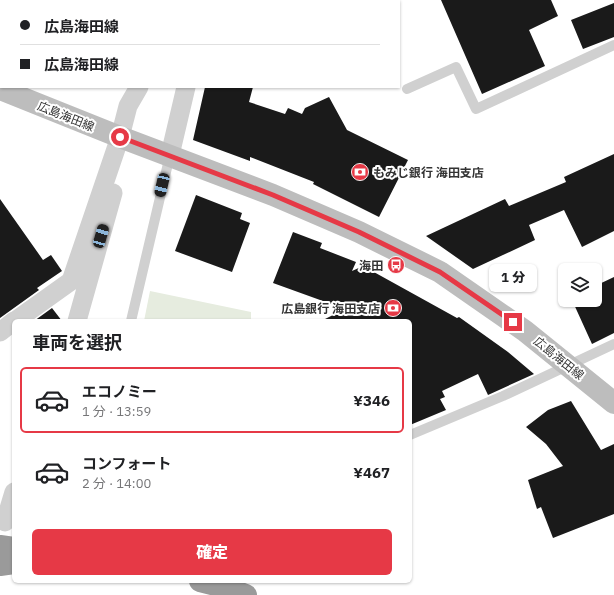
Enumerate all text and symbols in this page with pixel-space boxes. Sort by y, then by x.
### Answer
text: 広島海田線 [44,17,119,36]
text: 広島海田線 [44,55,119,74]
street label: 広島海田線 [35,98,97,134]
route start [111,128,129,146]
bank icon: もみじ銀行 海田支店 [350,162,370,182]
place label: もみじ銀行 海田支店 [373,165,484,180]
car [153,172,171,198]
car [92,223,110,249]
bus stop icon: 海田 [386,255,406,275]
place label: 海田 [359,258,383,273]
map controls [558,263,602,307]
button: layers [558,263,602,307]
callout: 1 分 [489,264,537,292]
text: 1 分 [501,269,525,286]
bank icon: 広島銀行 海田支店 [383,298,403,318]
place label: 広島銀行 海田支店 [281,301,380,316]
route end [504,313,522,331]
text: 車両を選択 [32,331,122,354]
street label: 広島海田線 [531,333,587,383]
icon: car [34,382,70,418]
text: エコノミー [82,382,157,401]
text: ¥346 [353,391,390,410]
text: 1 分 · 13:59 [82,403,151,420]
icon: car [34,454,70,490]
text: コンフォート [82,454,172,473]
text: ¥467 [353,463,390,482]
text: 2 分 · 14:00 [82,475,151,492]
button: 確定 [32,529,392,575]

